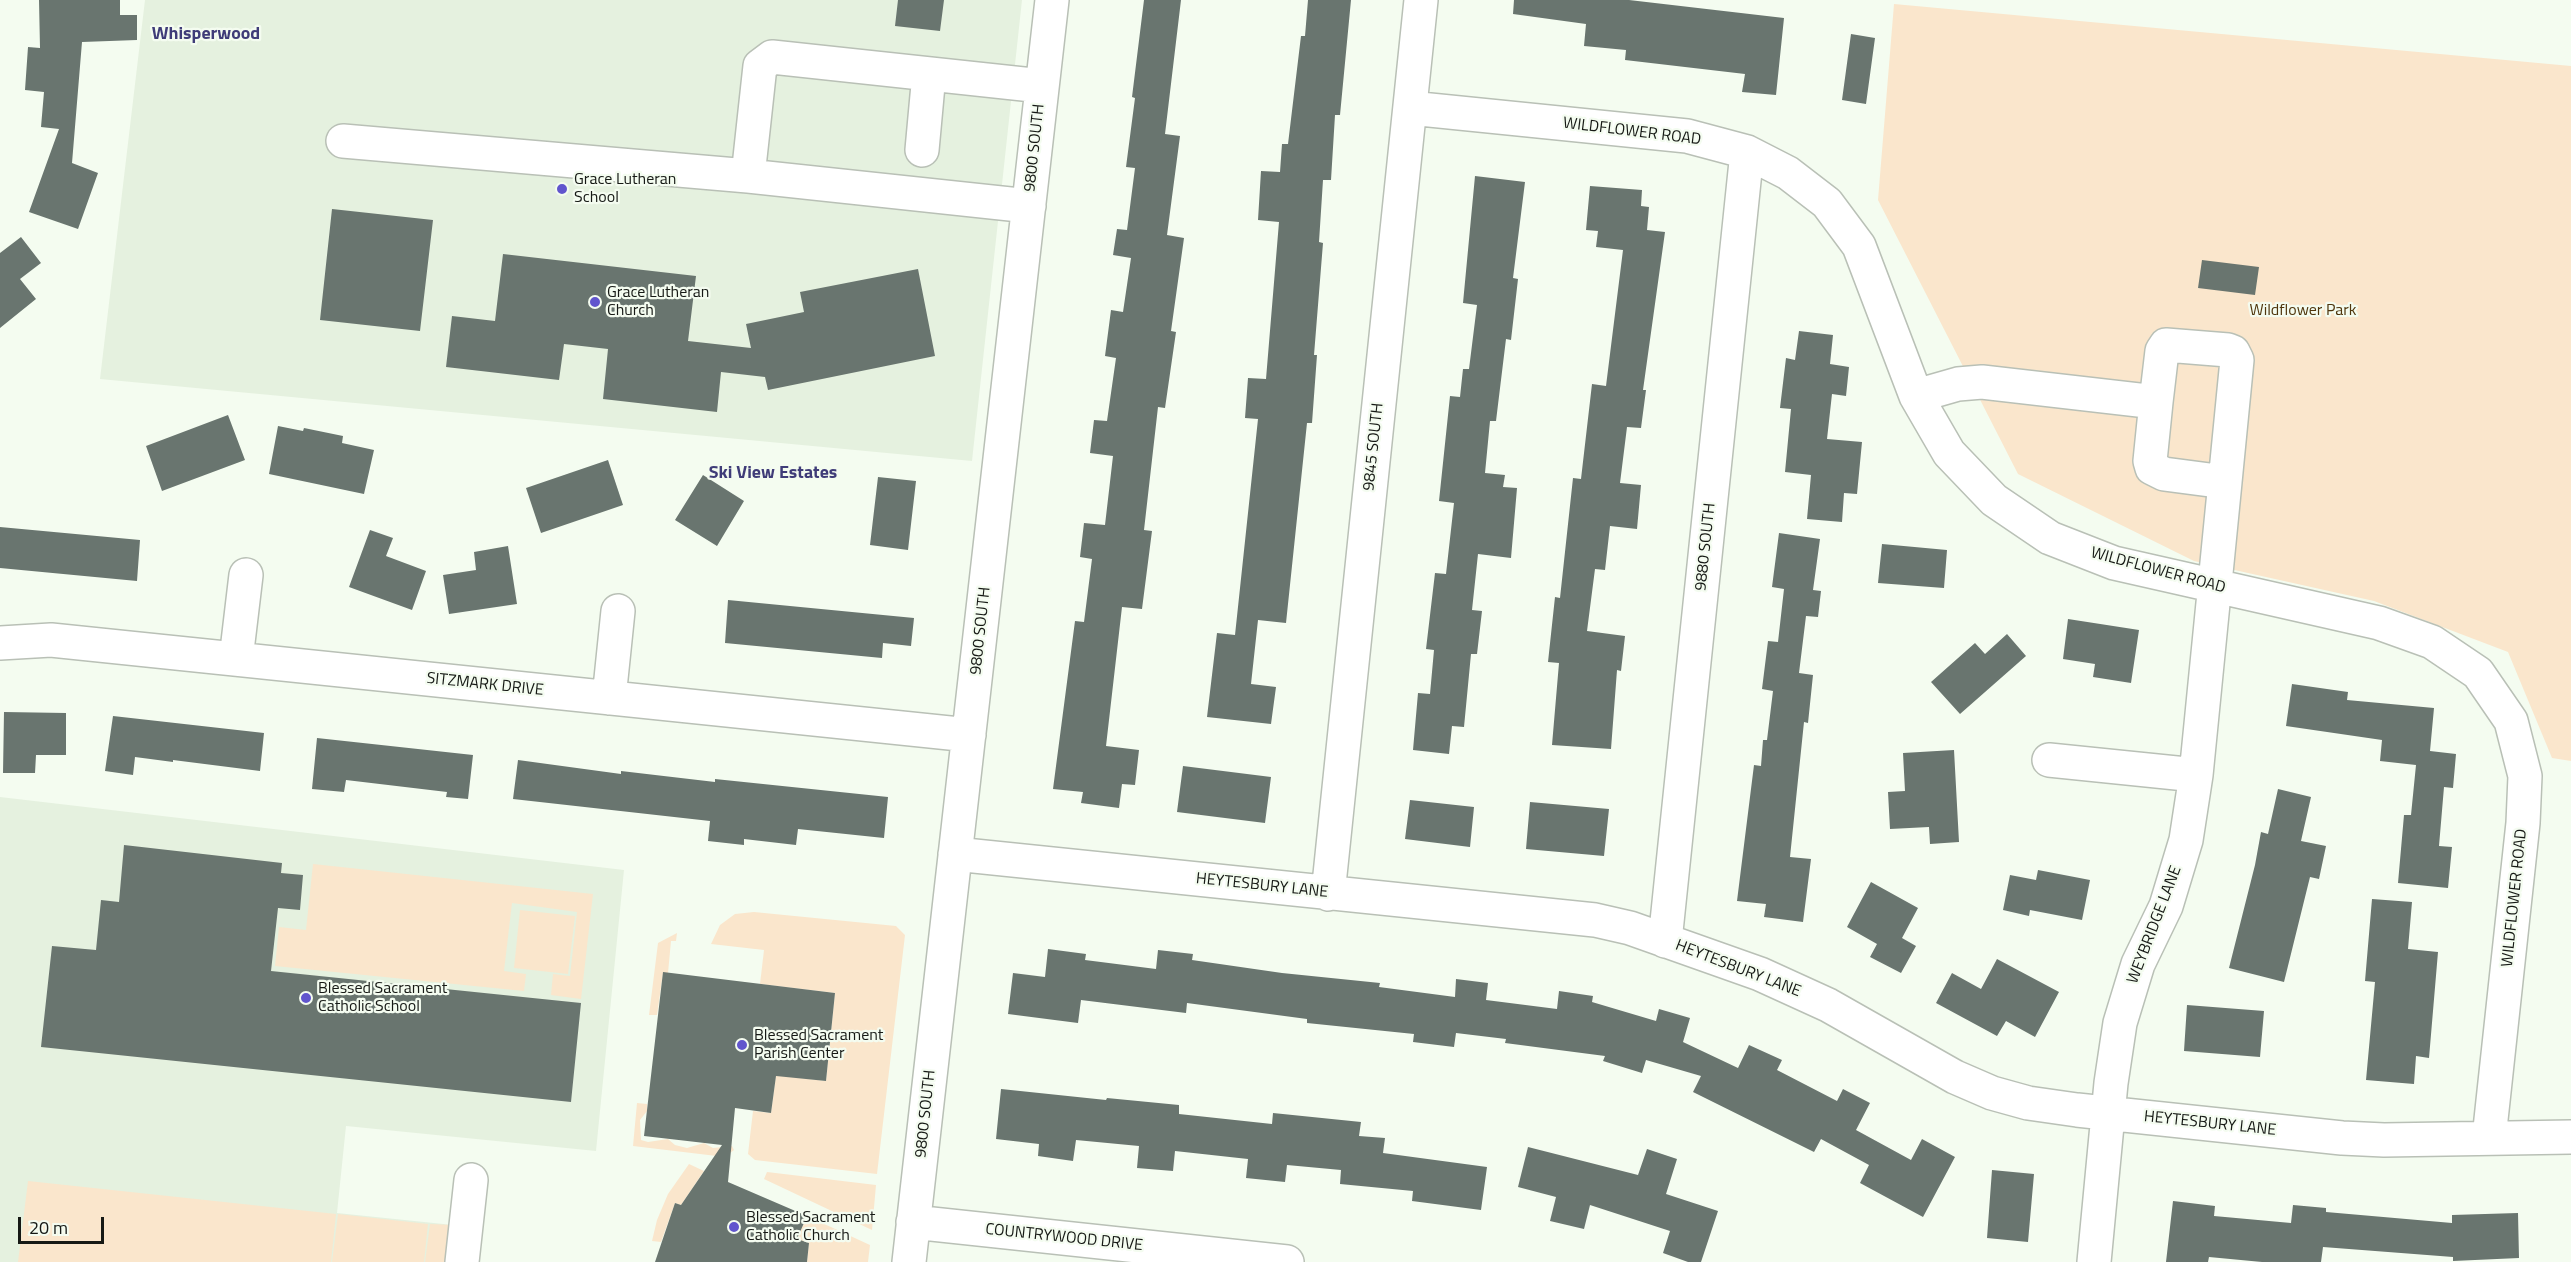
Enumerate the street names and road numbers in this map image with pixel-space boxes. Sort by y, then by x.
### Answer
street label: 9800 SOUTH [1021,103,1049,193]
street label: WILDFLOWER ROAD [1562,114,1702,150]
street label: 9845 SOUTH [1360,402,1388,492]
street label: 9880 SOUTH [1692,502,1720,592]
street label: WILDFLOWER ROAD [2088,544,2228,598]
street label: 9800 SOUTH [967,586,995,676]
street label: SITZMARK DRIVE [426,669,544,701]
street label: WILDFLOWER ROAD [2498,828,2532,968]
street label: WEYBRIDGE LANE [2124,863,2186,987]
street label: HEYTESBURY LANE [1195,870,1329,902]
street label: HEYTESBURY LANE [1673,936,1803,1002]
street label: 9800 SOUTH [912,1069,940,1159]
street label: HEYTESBURY LANE [2143,1108,2277,1140]
street label: COUNTRYWOOD DRIVE [984,1220,1144,1256]

